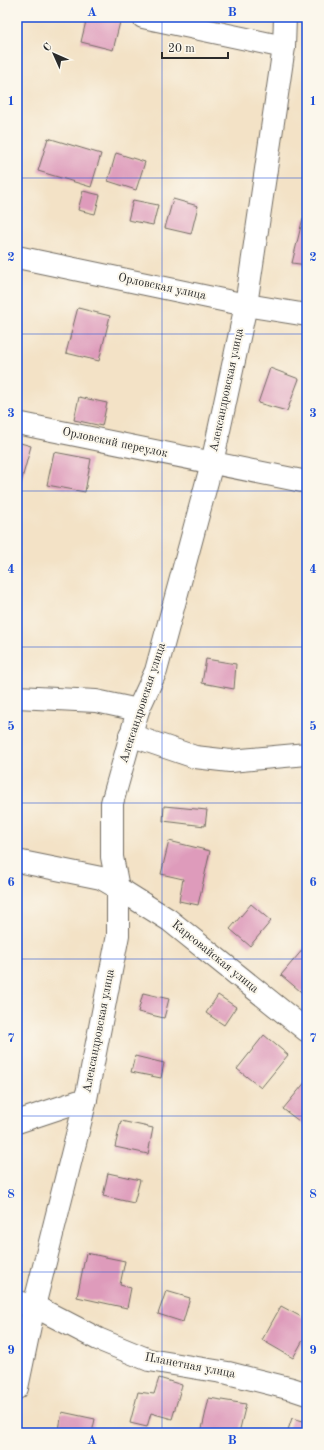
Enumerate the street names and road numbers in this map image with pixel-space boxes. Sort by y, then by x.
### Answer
street label: Орловская улица [117,272,207,302]
street label: Александровская улица [208,327,246,453]
street label: Орловский переулок [61,426,169,460]
street label: Александровская улица [118,641,168,765]
street label: Карсовайская улица [169,918,261,996]
street label: Александровская улица [81,968,117,1094]
street label: Планетная улица [144,1351,236,1381]

